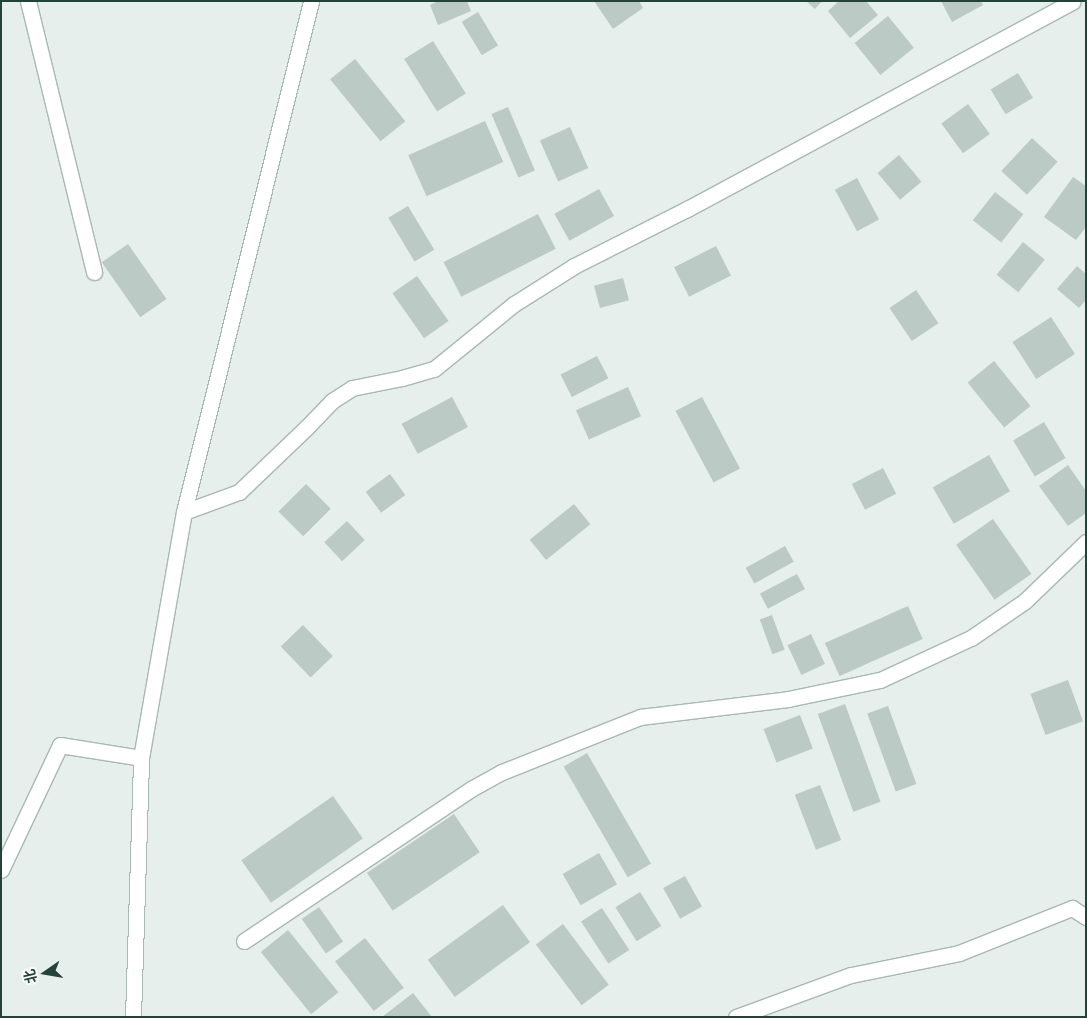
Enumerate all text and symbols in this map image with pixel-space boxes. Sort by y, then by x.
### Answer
north arrow [20,948,70,998]
text: 北 [20,968,41,985]

